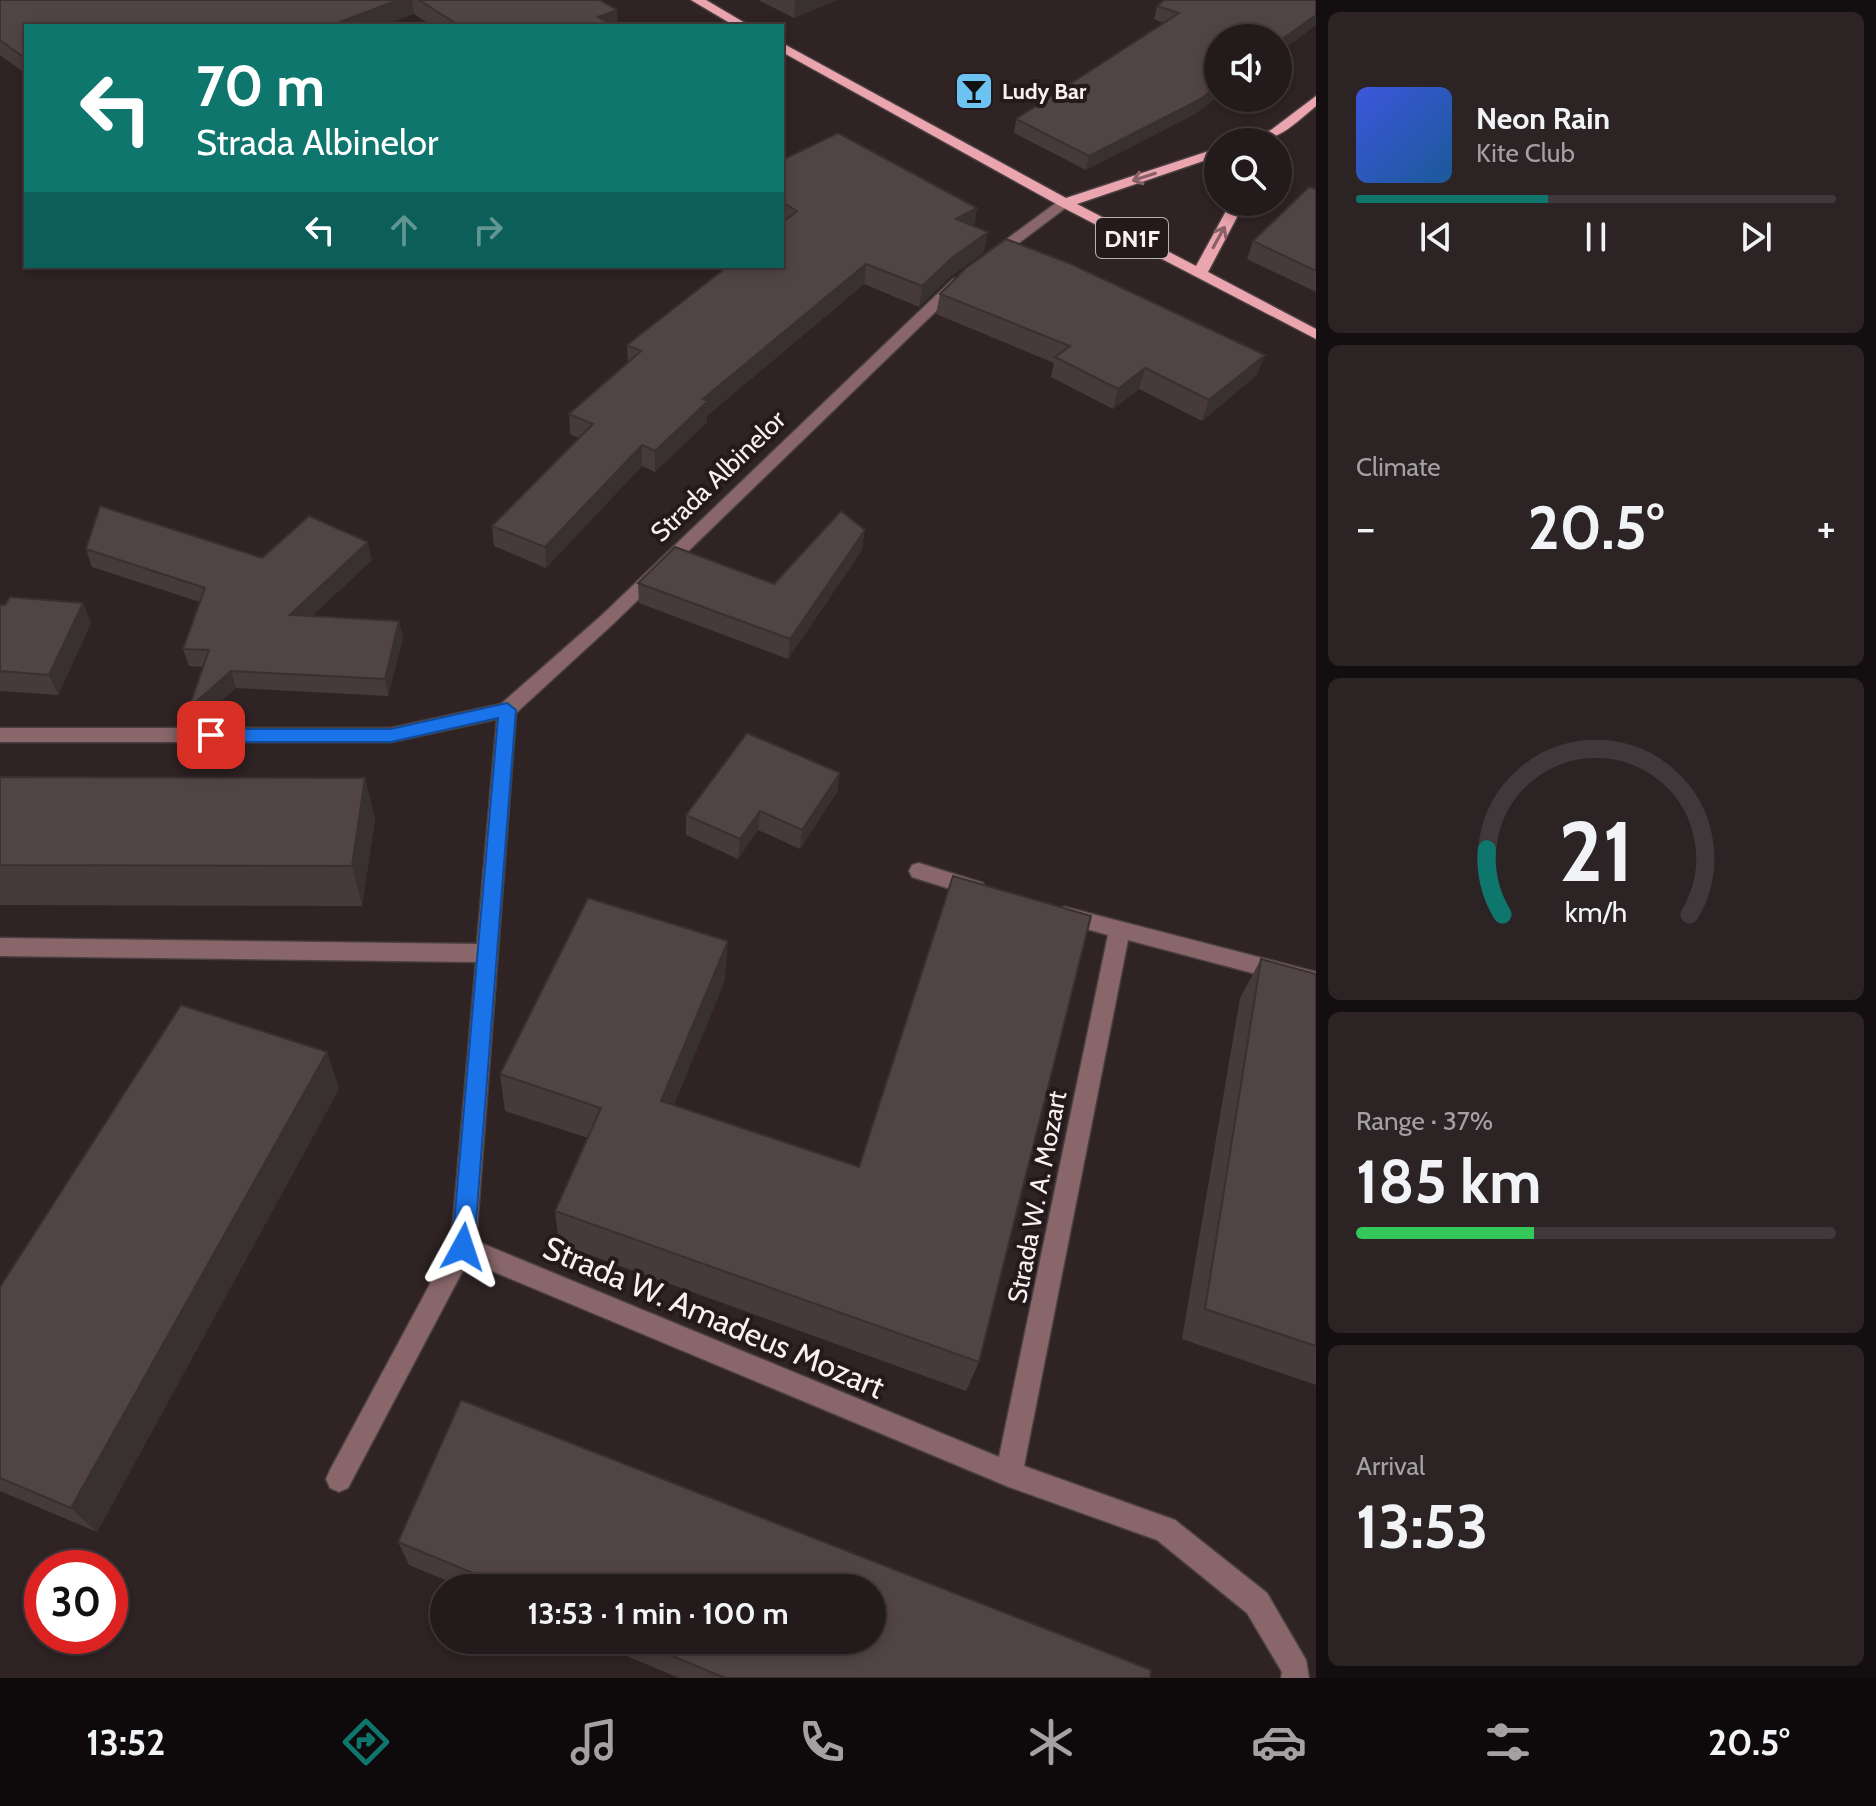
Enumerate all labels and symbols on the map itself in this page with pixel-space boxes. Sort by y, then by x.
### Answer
bar icon: Ludy Bar [953,70,995,112]
place label: Ludy Bar [1002,78,1087,105]
one-way arrow [1132,170,1157,185]
road number: DN1F [1096,218,1168,258]
one-way arrow [1212,226,1227,250]
street label: Strada Albinelor [644,403,793,548]
pin [177,701,245,769]
street label: Strada W. A. Mozart [1001,1088,1073,1306]
position arrow [421,1205,505,1289]
street label: Strada W. Amadeus Mozart [538,1227,890,1407]
speed limit sign: 30 [24,1550,128,1654]

